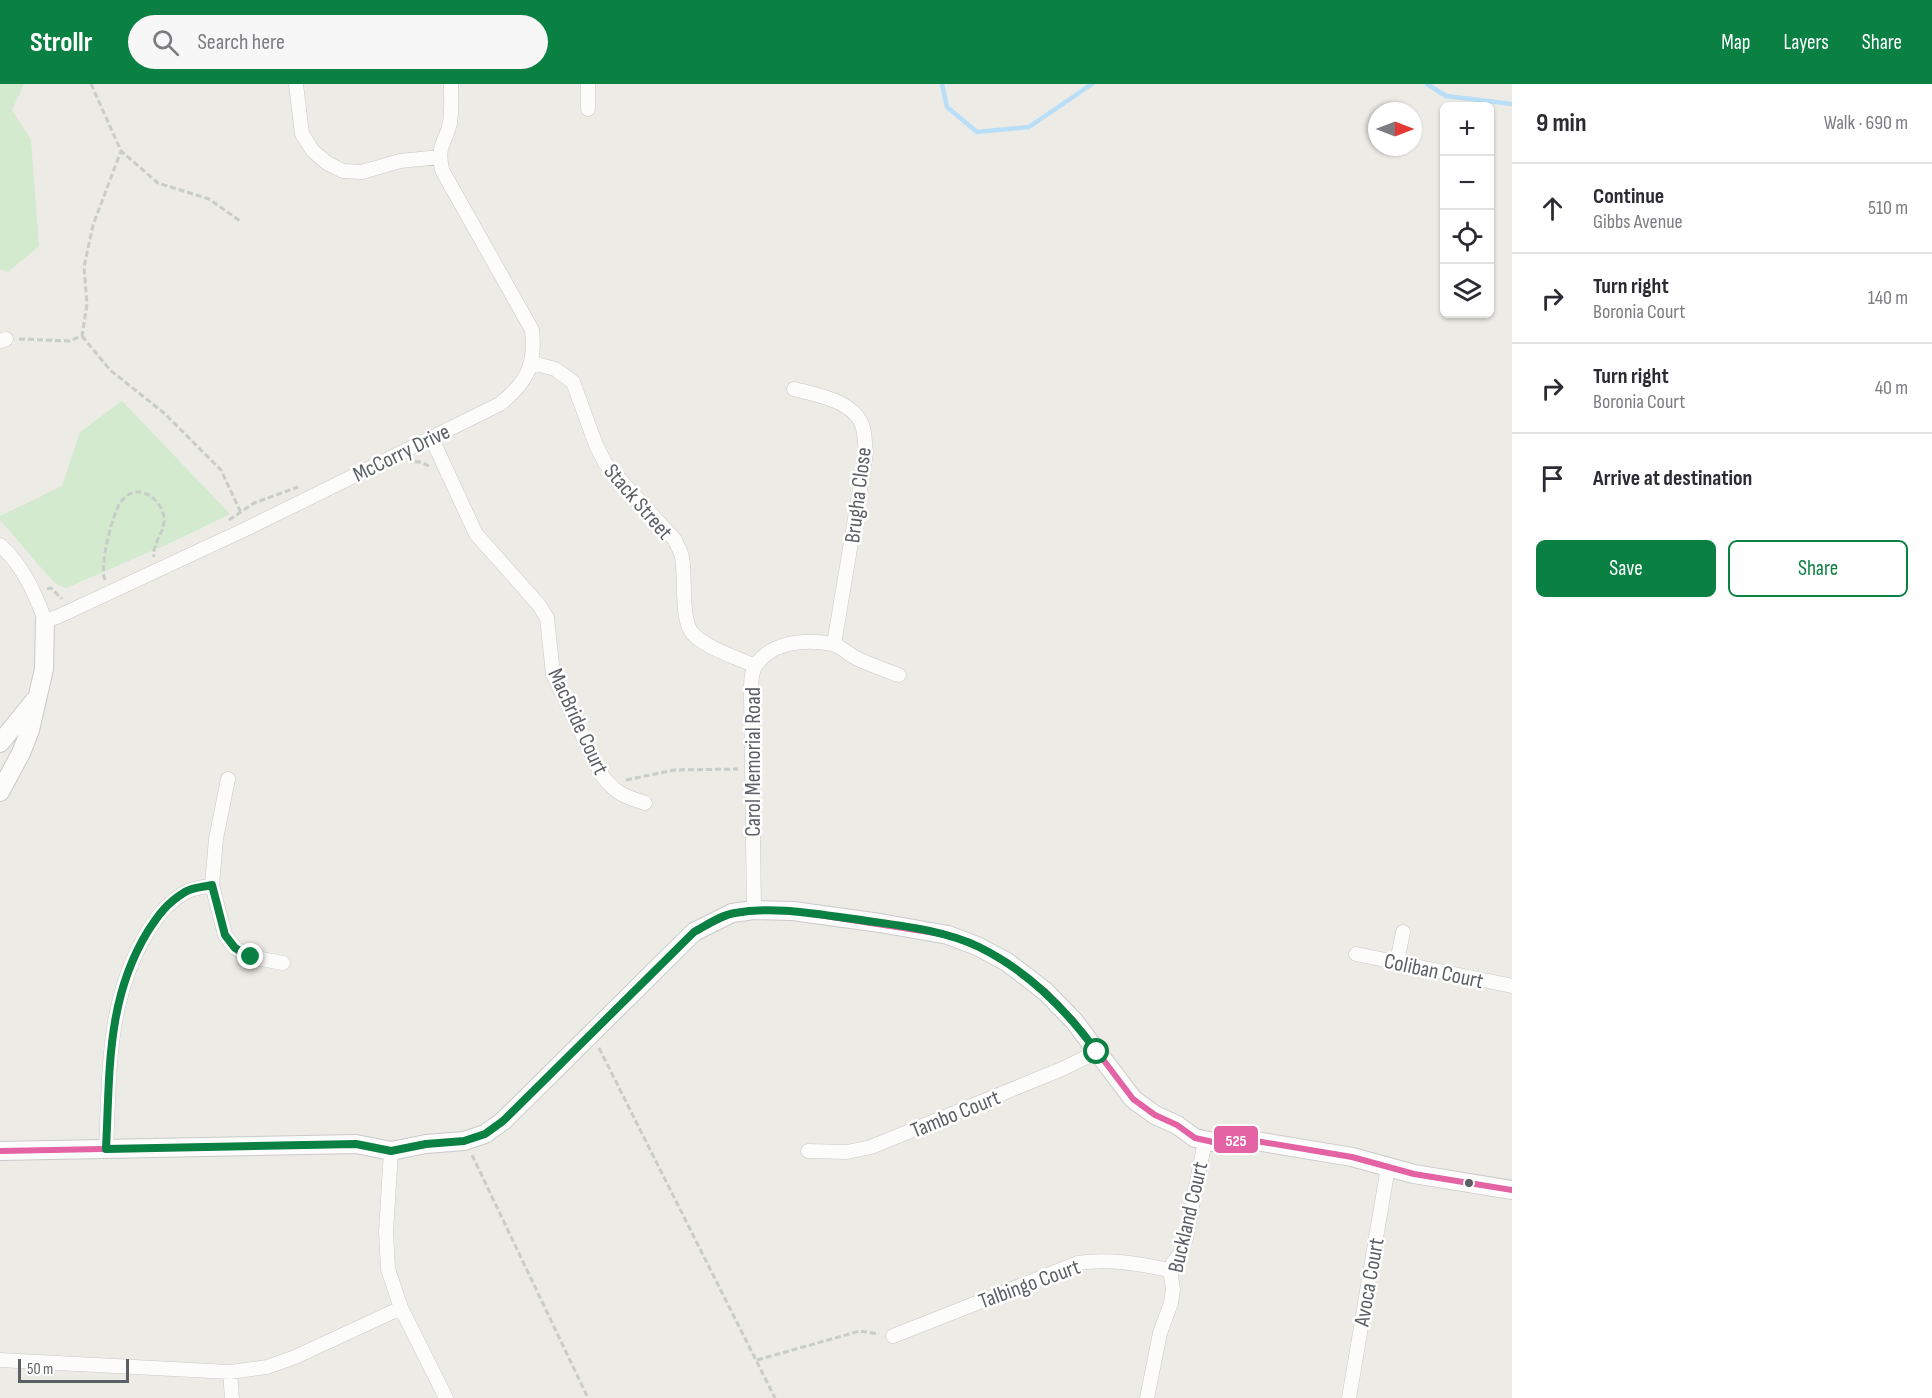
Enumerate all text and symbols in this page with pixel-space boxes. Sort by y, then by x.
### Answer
search box [128,15,548,69]
text: Strollr [30,26,92,59]
icon: search [149,26,182,59]
text: Search here [197,29,285,56]
text: Map [1721,30,1750,55]
text: Layers [1783,30,1829,55]
text: Share [1862,30,1902,55]
north arrow [1368,102,1422,156]
map controls [1440,102,1494,318]
button: + [1440,102,1494,156]
text: 9 min [1536,108,1586,139]
text: Walk · 690 m [1824,111,1908,135]
button: − [1440,156,1494,210]
text: Continue [1593,183,1664,210]
icon: ahead [1536,192,1569,225]
text: 510 m [1868,196,1908,220]
button: locate [1440,210,1494,264]
text: Gibbs Avenue [1593,210,1683,234]
button: layers [1440,264,1494,318]
text: Turn right [1593,273,1669,300]
icon: right [1536,282,1569,315]
text: 140 m [1868,286,1908,310]
text: Boronia Court [1593,300,1685,324]
text: Turn right [1593,363,1669,390]
icon: right [1536,372,1569,405]
text: 40 m [1875,376,1908,400]
text: Boronia Court [1593,390,1685,414]
street label: McCorry Drive [349,418,455,488]
street label: Brugha Close [839,446,878,545]
street label: Stack Street [598,459,678,546]
icon: arrive [1536,462,1569,495]
text: Arrive at destination [1593,465,1752,492]
button: Save [1536,540,1716,597]
button: Share [1728,540,1908,597]
street label: MacBride Court [541,664,614,779]
street label: Carol Memorial Road [740,687,767,837]
route end [237,943,263,969]
street label: Coliban Court [1382,948,1486,995]
route start [1083,1038,1109,1064]
street label: Tambo Court [907,1084,1004,1144]
line badge: 525 [1213,1125,1259,1154]
text: 525 [1225,1132,1247,1151]
street label: Buckland Court [1163,1159,1214,1275]
unlabelled marker [1463,1177,1475,1189]
street label: Avoca Court [1348,1236,1391,1330]
street label: Talbingo Court [975,1253,1084,1315]
scale bar [18,1356,129,1384]
text: 50 m [27,1360,53,1379]

